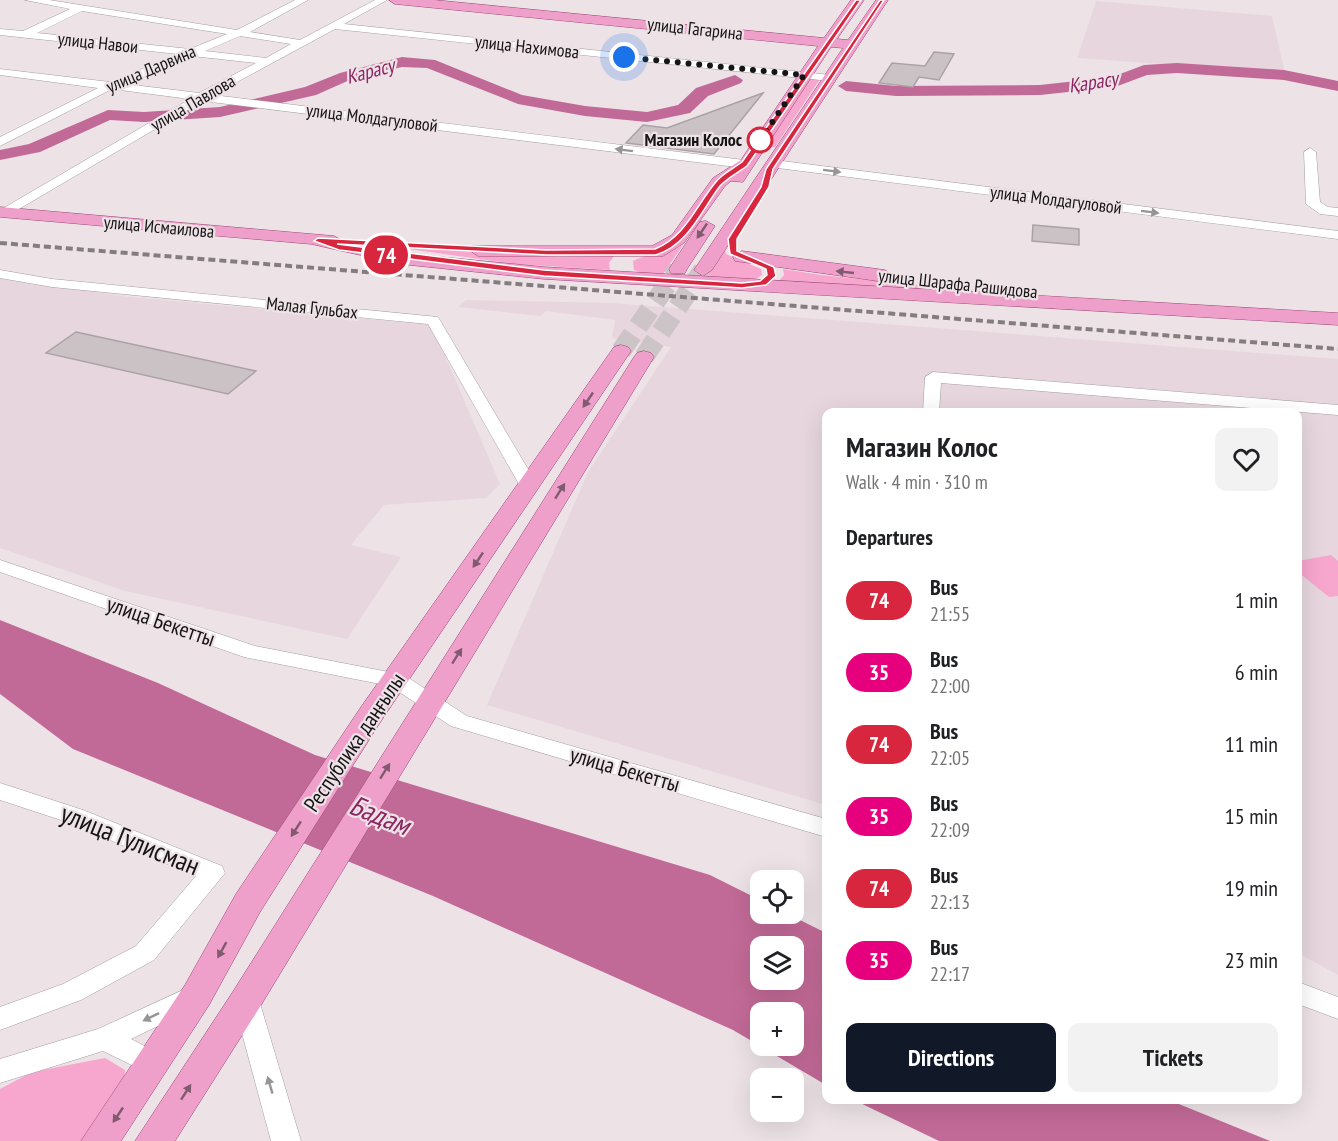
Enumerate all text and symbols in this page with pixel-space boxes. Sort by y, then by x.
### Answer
street label: улица Гагарина [646,12,744,45]
street label: улица Навои [57,27,139,58]
street label: улица Нахимова [474,30,580,63]
street label: улица Дарвина [102,39,199,98]
your location [609,42,639,72]
water label: Карасу [343,51,399,90]
water label: Қарасу [1067,65,1122,99]
street label: улица Павлова [146,69,239,136]
street label: улица Молдагуловой [305,98,439,137]
marker: Магазин Колос [747,127,773,153]
place label: Магазин Колос [644,128,743,151]
one-way arrow [614,145,633,154]
one-way arrow [822,167,841,176]
street label: улица Молдагуловой [989,180,1123,219]
one-way arrow [1141,207,1160,216]
street label: улица Исмаилова [103,210,215,243]
one-way arrow [697,223,708,240]
line badge: 74 [359,236,413,274]
text: 74 [376,242,396,269]
street label: улица Шарафа Рашидова [877,264,1039,303]
one-way arrow [835,267,854,277]
street label: Малая Гульбах [265,291,359,324]
one-way arrow [582,391,594,407]
text: Магазин Колос [846,428,998,465]
button: heart [1215,428,1278,491]
text: Walk · 4 min · 310 m [846,469,988,495]
one-way arrow [555,483,566,499]
text: Departures [846,523,933,551]
one-way arrow [472,552,484,568]
text: Bus [930,573,958,601]
text: 1 min [1235,586,1278,614]
text: 74 [869,587,889,614]
street label: улица Бекетты [103,589,219,653]
text: 21:55 [930,601,970,627]
text: Bus [930,645,958,673]
one-way arrow [451,648,462,664]
text: 6 min [1235,658,1278,686]
text: 35 [869,659,889,686]
street label: Республика даңғылы [297,667,411,817]
text: 22:00 [930,673,970,699]
text: Bus [930,717,958,745]
text: 11 min [1225,730,1278,758]
text: 74 [869,731,889,758]
street label: улица Бекетты [567,740,683,798]
text: 22:05 [930,745,970,771]
one-way arrow [380,763,391,779]
water label: Бадам [345,786,418,844]
text: Bus [930,789,958,817]
street label: улица Гулисман [56,796,205,882]
text: 15 min [1225,802,1278,830]
text: 35 [869,803,889,830]
text: 22:09 [930,817,970,843]
one-way arrow [291,821,302,837]
text: Bus [930,861,958,889]
map controls [750,870,804,1122]
button: locate [750,870,804,924]
text: 19 min [1225,874,1278,902]
text: 74 [869,875,889,902]
text: 22:13 [930,889,970,915]
text: Bus [930,933,958,961]
button: layers [750,936,804,990]
one-way arrow [217,942,227,959]
text: 23 min [1225,946,1278,974]
text: 35 [869,947,889,974]
text: 22:17 [930,961,970,987]
button: + [750,1002,804,1056]
one-way arrow [142,1012,159,1021]
button: Directions [846,1023,1056,1092]
button: Tickets [1068,1023,1278,1092]
button: − [750,1068,804,1122]
one-way arrow [265,1076,274,1094]
one-way arrow [180,1084,191,1100]
one-way arrow [112,1107,123,1123]

